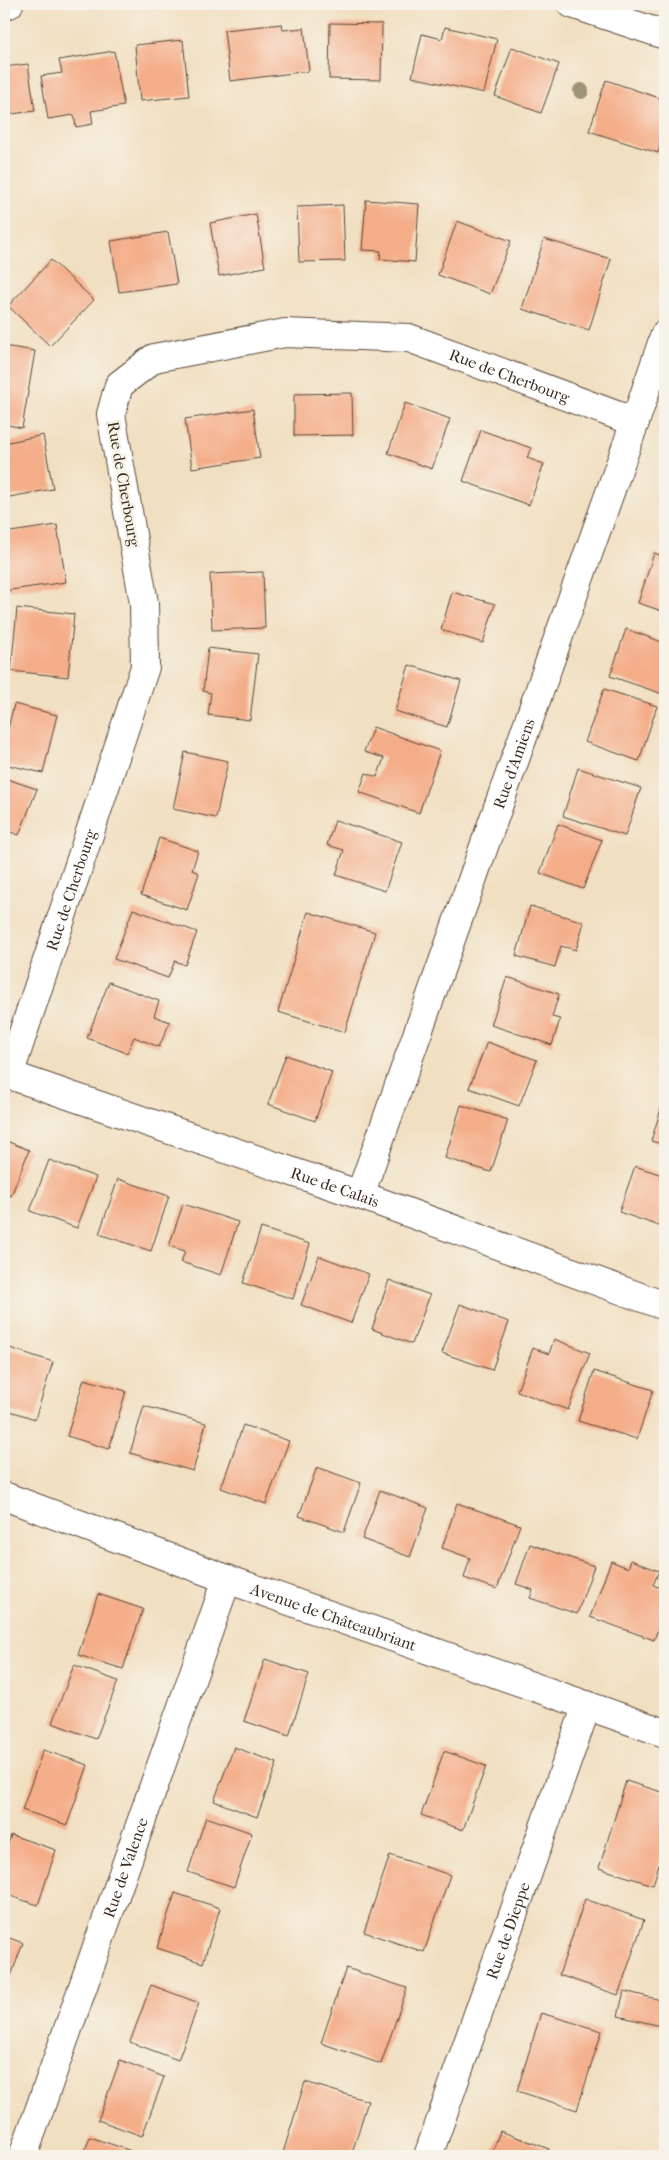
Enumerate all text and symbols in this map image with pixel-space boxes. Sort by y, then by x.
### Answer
street label: Rue de Cherbourg [447,344,573,407]
street label: Rue de Cherbourg [104,420,144,549]
street label: Rue d'Amiens [489,716,538,811]
street label: Rue de Cherbourg [42,826,100,953]
street label: Rue de Calais [288,1162,382,1211]
street label: Avenue de Châteaubriant [247,1578,419,1654]
street label: Rue de Valence [99,1815,151,1920]
street label: Rue de Dieppe [482,1879,533,1982]

